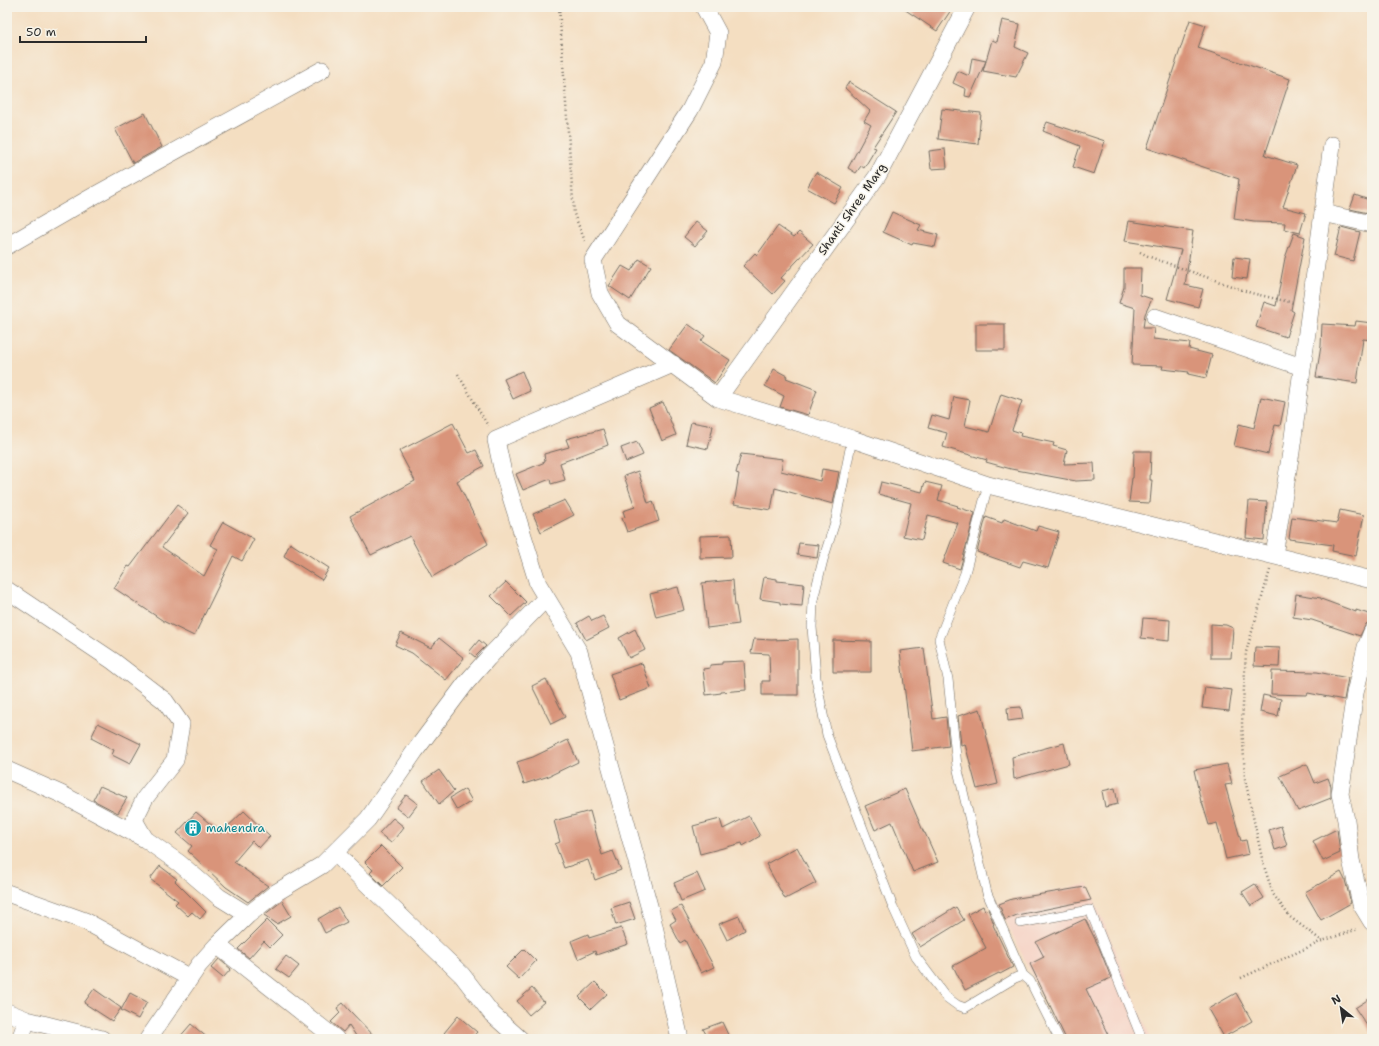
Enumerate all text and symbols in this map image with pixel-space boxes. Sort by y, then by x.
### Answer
scale bar [20,18,146,44]
text: 50 m [26,24,56,40]
street label: Shanti Shree Marg [814,160,890,258]
building icon: mahendra [183,818,203,838]
place label: mahendra [206,820,265,836]
north arrow [1321,988,1361,1028]
text: N [1329,991,1344,1008]

